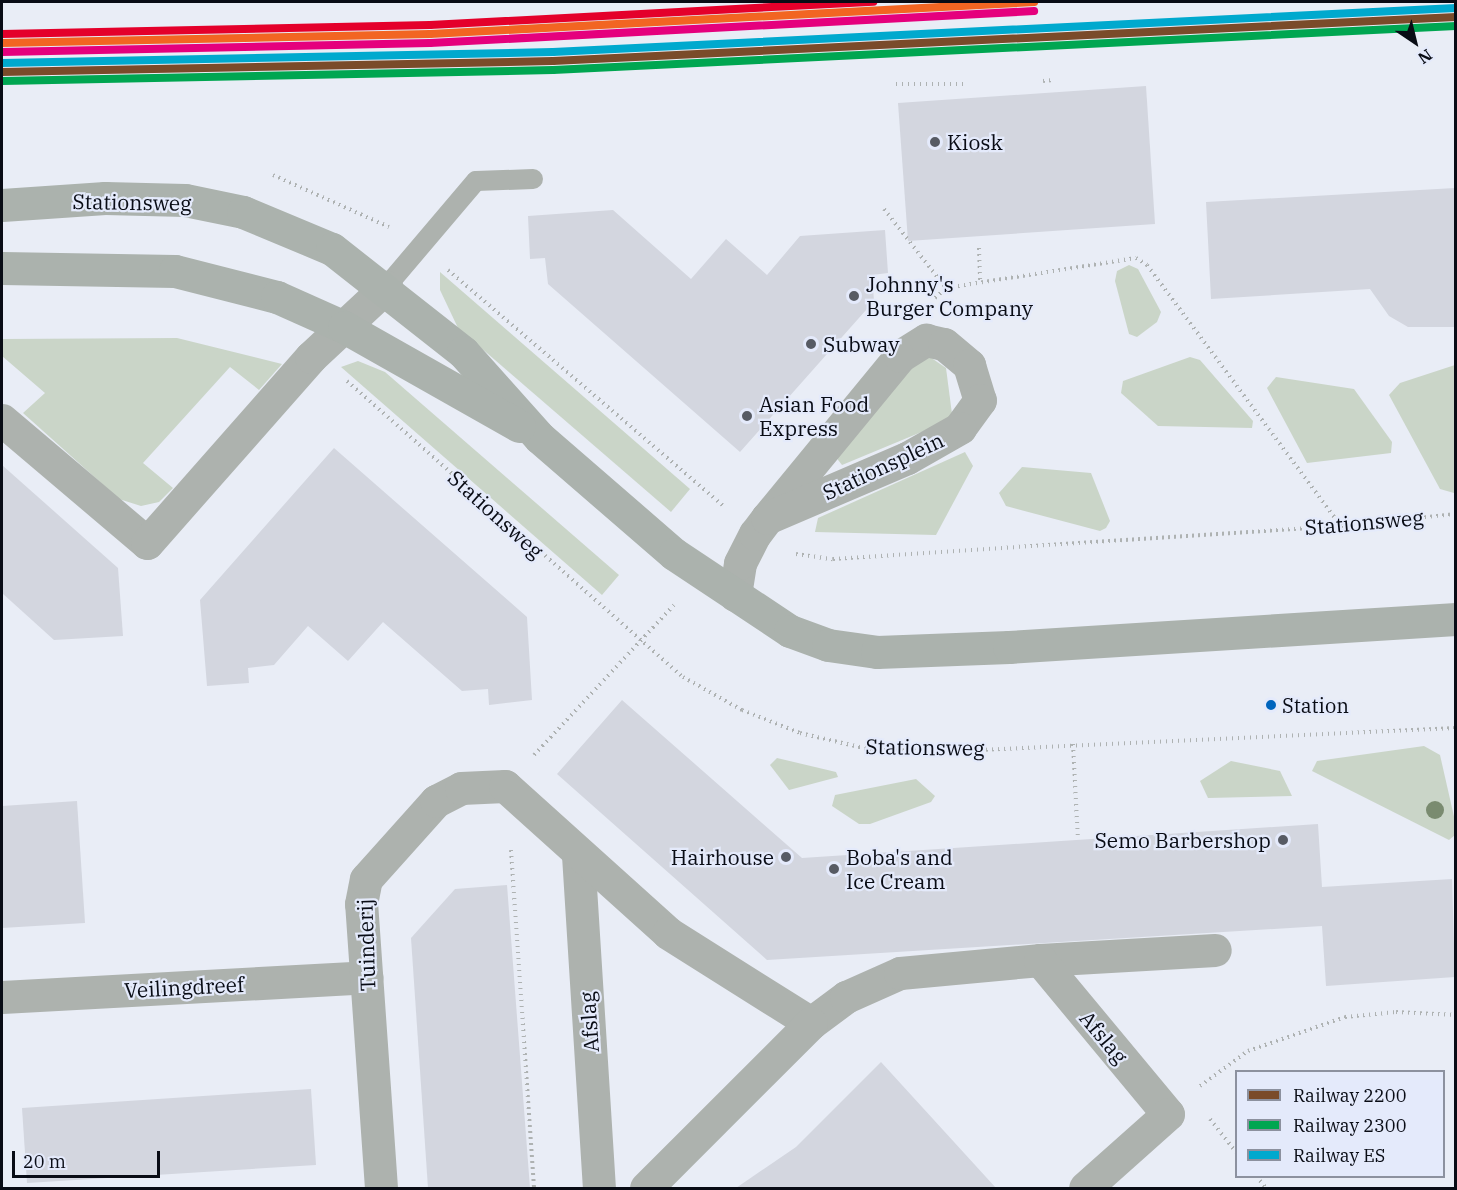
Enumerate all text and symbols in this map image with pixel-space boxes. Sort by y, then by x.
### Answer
north arrow [1385,12,1445,72]
text: N [1414,45,1436,69]
place label: Kiosk [947,129,1003,155]
marker: Kiosk [928,135,942,149]
street label: Stationsweg [72,188,192,216]
place label: Johnny's Burger Company [866,271,1033,321]
marker: Johnny's Burger Company [847,289,861,303]
place label: Subway [823,331,899,357]
marker: Subway [804,337,818,351]
place label: Asian Food Express [759,391,869,441]
marker: Asian Food Express [740,409,754,423]
street label: Stationsplein [818,427,948,505]
street label: Stationsweg [443,465,549,563]
street label: Stationsweg [1303,504,1425,540]
place label: Station [1282,693,1349,717]
marker: Station [1265,699,1277,711]
street label: Stationsweg [865,733,985,761]
place label: Semo Barbershop [1094,827,1271,853]
marker: Semo Barbershop [1276,833,1290,847]
place label: Hairhouse [671,844,774,870]
place label: Boba's and Ice Cream [846,844,953,894]
marker: Hairhouse [779,850,793,864]
marker: Boba's and Ice Cream [827,862,841,876]
street label: Tuinderij [352,898,380,992]
street label: Veilingdreef [123,971,245,1003]
street label: Afslag [574,991,604,1053]
street label: Afslag [1075,1006,1133,1068]
legend [1235,1070,1445,1178]
text: Railway 2200 [1293,1084,1406,1107]
text: Railway 2300 [1293,1114,1406,1137]
scale bar [15,1139,164,1177]
text: Railway ES [1293,1144,1385,1167]
text: 20 m [23,1150,66,1173]

